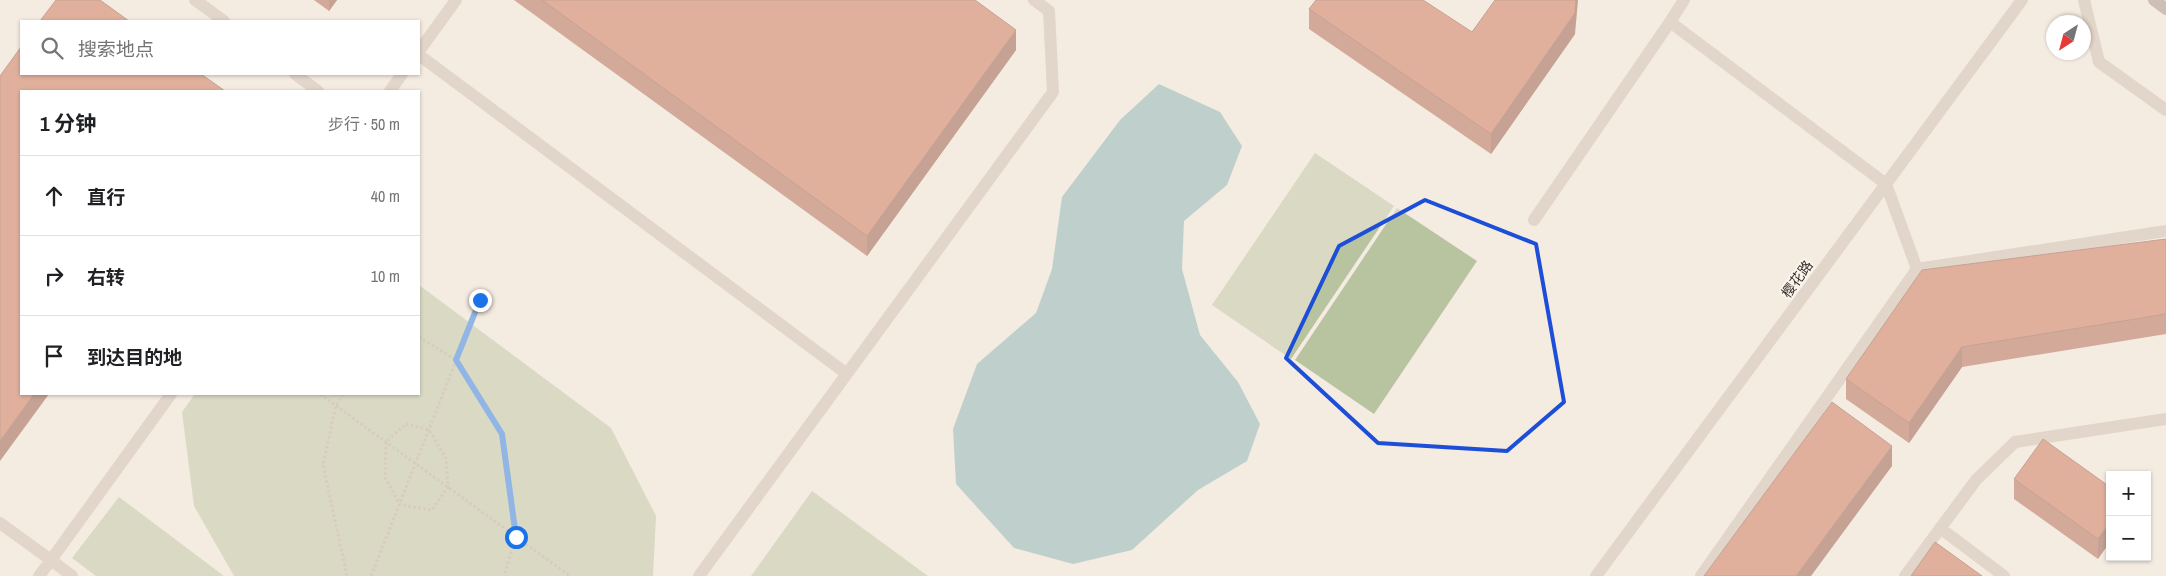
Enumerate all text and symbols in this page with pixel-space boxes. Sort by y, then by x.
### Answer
north arrow [2046,15,2091,60]
search box [20,20,420,75]
icon: search [38,34,66,62]
text: 搜索地点 [78,36,154,62]
text: 1 分钟 [40,109,96,138]
text: 步行 · 50 m [328,113,400,135]
icon: ahead [40,182,68,210]
text: 直行 [87,184,125,210]
text: 40 m [371,185,400,207]
street label: 樱花路 [1777,257,1817,301]
icon: right [40,262,68,290]
text: 右转 [87,264,125,290]
text: 10 m [371,265,400,287]
route end [469,289,492,312]
icon: arrive [40,342,68,370]
text: 到达目的地 [87,344,182,370]
map controls [2106,471,2151,561]
button: + [2106,471,2151,516]
button: − [2106,516,2151,561]
route start [505,526,528,549]

